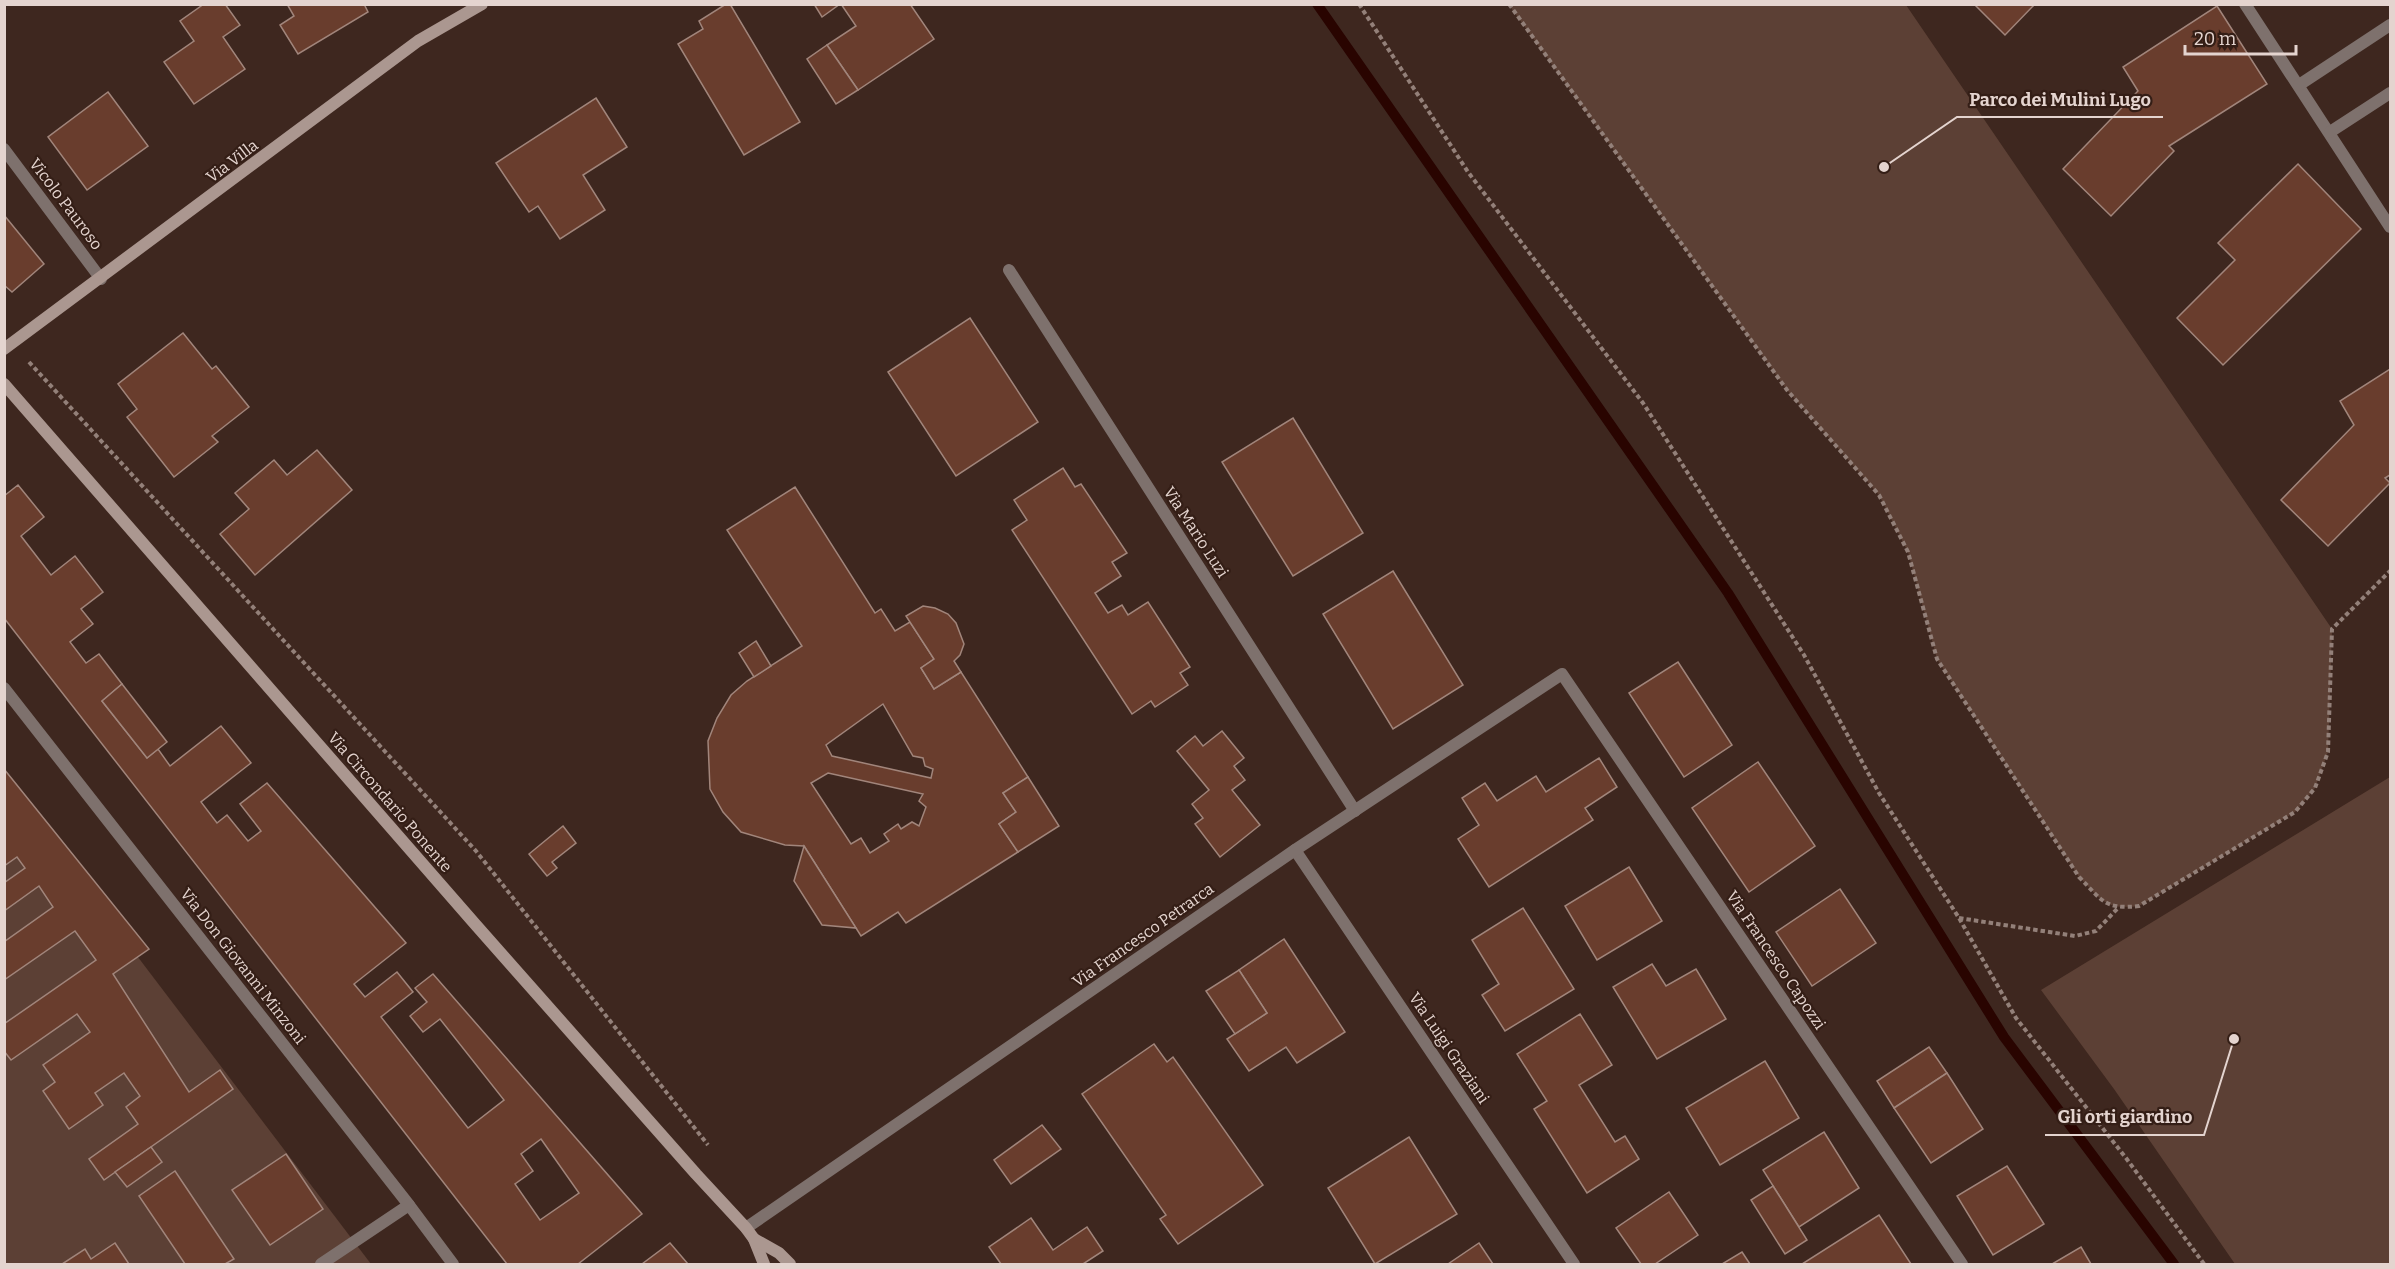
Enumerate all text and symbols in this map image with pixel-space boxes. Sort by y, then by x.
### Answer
scale bar [2185,18,2296,56]
text: 20 m [2194,28,2236,50]
callout: Parco dei Mulini Lugo [1957,81,2163,117]
text: Parco dei Mulini Lugo [1969,89,2151,111]
street label: Via Villa [202,135,262,187]
street label: Vicolo Pauroso [25,154,107,254]
street label: Via Mario Luzi [1160,483,1233,581]
street label: Via Circondario Ponente [324,728,456,876]
street label: Via Francesco Petrarca [1069,879,1218,991]
street label: Via Don Giovanni Minzoni [176,884,310,1048]
street label: Via Francesco Capozzi [1722,887,1830,1033]
street label: Via Luigi Graziani [1405,989,1493,1107]
callout: Gli orti giardino [2045,1099,2204,1135]
text: Gli orti giardino [2058,1106,2192,1128]

